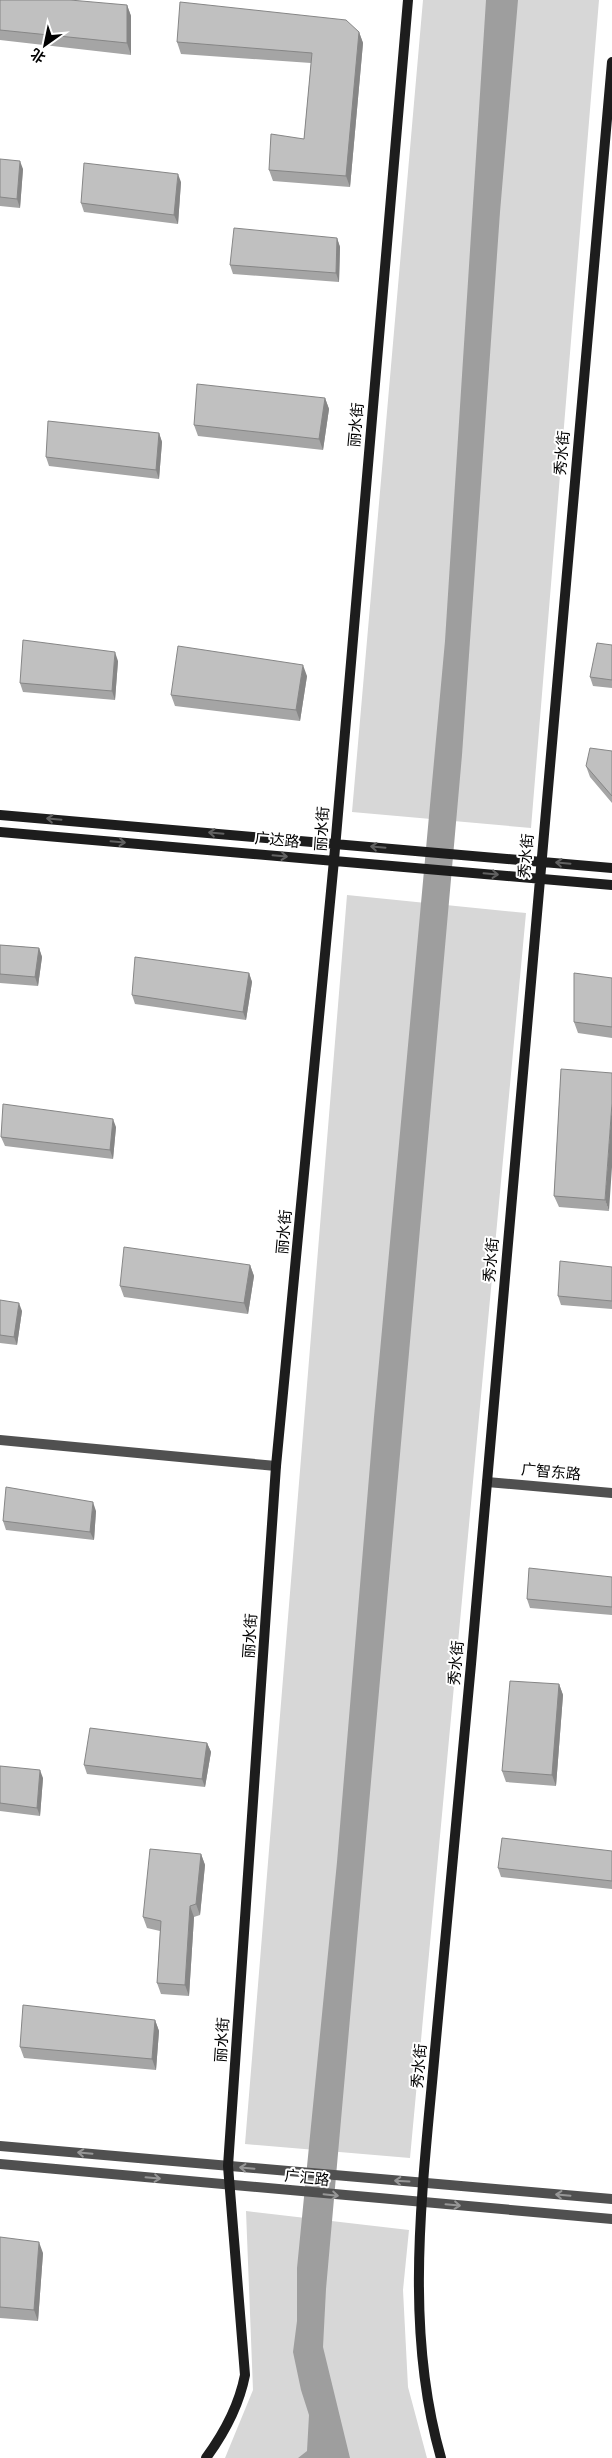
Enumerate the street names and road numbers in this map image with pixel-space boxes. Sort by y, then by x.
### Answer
street label: 丽水街 [344,402,366,448]
street label: 秀水街 [550,430,572,476]
street label: 丽水街 [310,806,332,852]
street label: 广达路 [254,828,300,850]
street label: 秀水街 [514,833,536,879]
street label: 丽水街 [272,1209,294,1255]
street label: 秀水街 [479,1237,501,1283]
street label: 广智东路 [520,1459,582,1483]
street label: 丽水街 [238,1613,260,1659]
street label: 秀水街 [444,1640,466,1686]
street label: 丽水街 [210,2017,232,2063]
street label: 秀水街 [407,2043,429,2089]
street label: 广汇路 [284,2166,330,2188]

